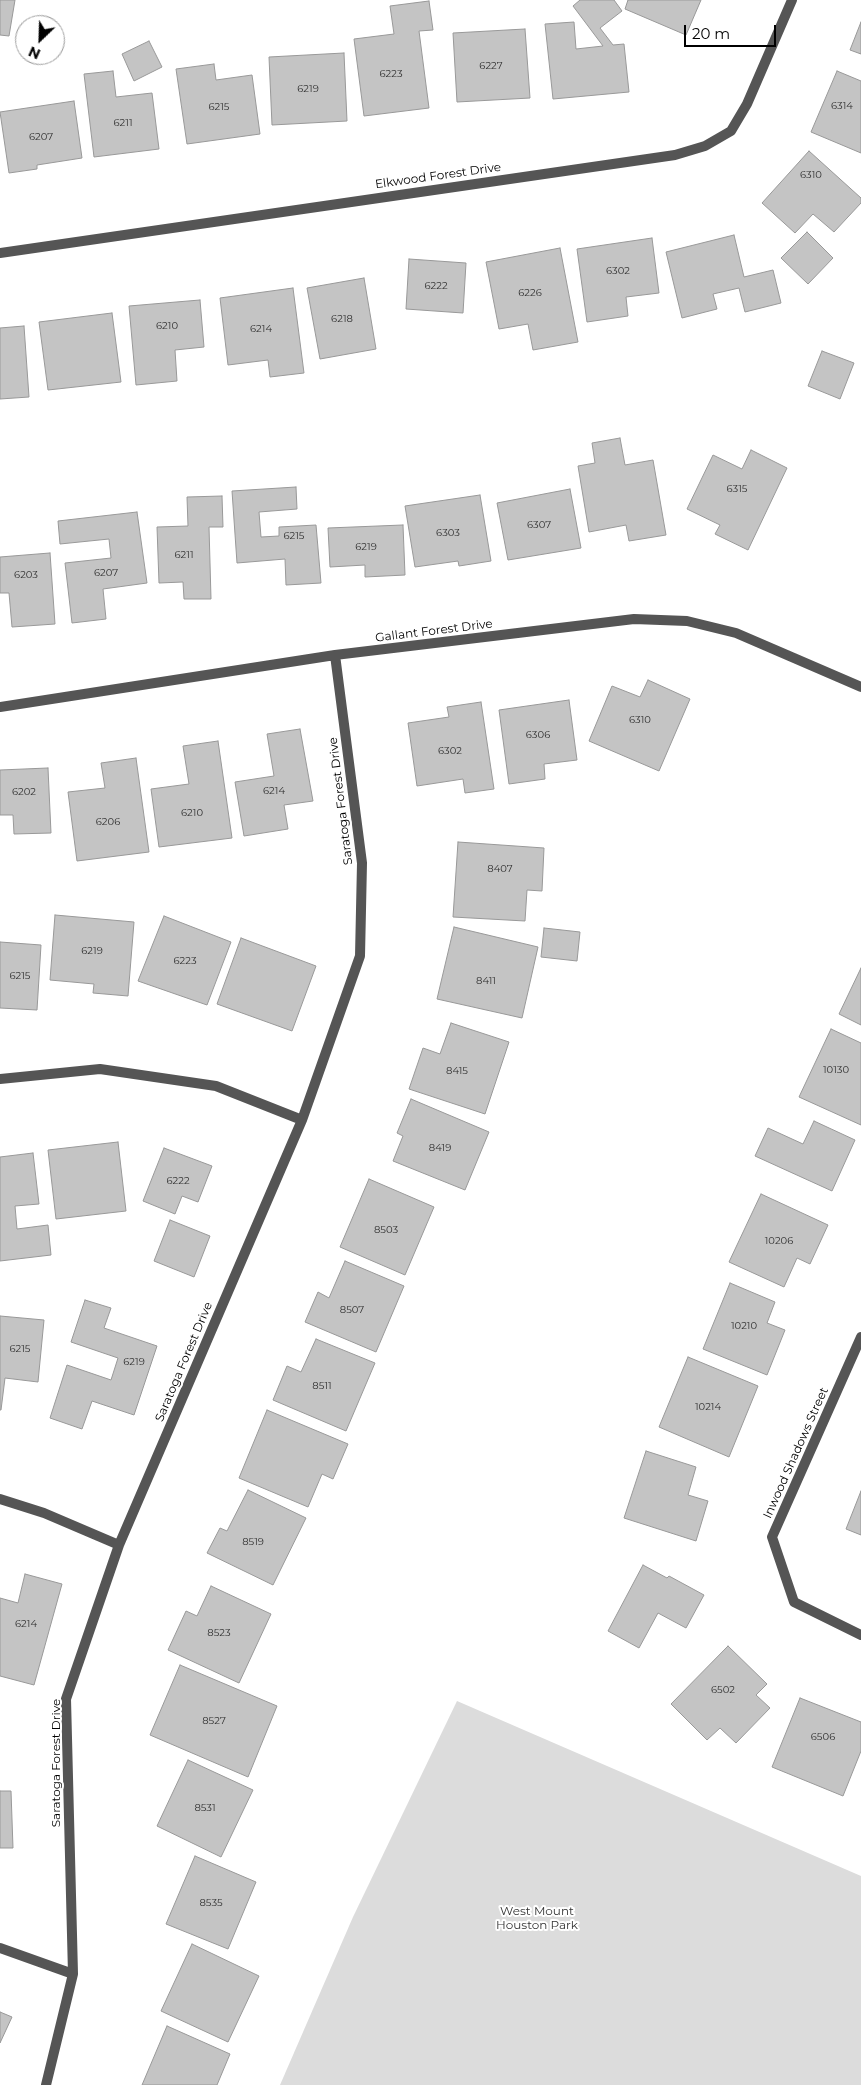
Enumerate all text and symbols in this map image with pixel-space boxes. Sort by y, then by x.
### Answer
north arrow [15,15,65,65]
scale bar [686,15,778,47]
text: 20 m [692,24,730,43]
text: N [25,42,43,63]
house number: 6227 [479,60,503,72]
house number: 6223 [379,68,403,80]
house number: 6219 [297,83,319,95]
house number: 6314 [831,100,853,112]
house number: 6215 [208,101,230,113]
house number: 6211 [114,117,132,129]
house number: 6207 [29,131,53,143]
street label: Elkwood Forest Drive [374,160,502,192]
house number: 6310 [800,169,822,181]
house number: 6302 [606,265,630,277]
house number: 6222 [424,280,448,292]
house number: 6226 [518,287,542,299]
house number: 6218 [331,313,353,325]
house number: 6210 [156,320,178,332]
house number: 6214 [250,323,272,335]
house number: 6315 [727,483,747,495]
house number: 6307 [527,519,551,531]
house number: 6303 [436,527,460,539]
house number: 6215 [283,530,305,542]
house number: 6219 [355,541,377,553]
house number: 6211 [175,549,193,561]
house number: 6207 [94,567,118,579]
house number: 6203 [14,569,38,581]
street label: Gallant Forest Drive [374,617,494,645]
house number: 6310 [629,714,651,726]
house number: 6306 [526,729,550,741]
street label: Saratoga Forest Drive [326,736,356,866]
house number: 6302 [438,745,462,757]
house number: 6214 [263,785,285,797]
house number: 6202 [12,786,36,798]
house number: 6210 [181,807,203,819]
house number: 6206 [96,816,120,828]
house number: 8407 [487,863,513,875]
house number: 6219 [81,945,103,957]
house number: 6223 [173,955,197,967]
house number: 6215 [9,970,31,982]
house number: 8411 [476,975,496,987]
house number: 10130 [823,1064,849,1076]
house number: 8415 [446,1065,468,1077]
house number: 8419 [429,1142,451,1154]
house number: 6222 [166,1175,190,1187]
house number: 8503 [374,1224,398,1236]
house number: 10206 [765,1235,793,1247]
street label: Saratoga Forest Drive [152,1300,216,1424]
house number: 8507 [340,1304,364,1316]
house number: 10210 [731,1320,757,1332]
house number: 6215 [9,1343,31,1355]
house number: 6219 [123,1356,145,1368]
house number: 8511 [312,1380,332,1392]
street label: Inwood Shadows Street [761,1385,831,1521]
house number: 10214 [695,1401,721,1413]
house number: 8519 [242,1536,264,1548]
house number: 6214 [15,1618,37,1630]
house number: 8523 [207,1627,231,1639]
house number: 6502 [711,1684,735,1696]
street label: Saratoga Forest Drive [49,1699,63,1827]
house number: 8527 [202,1715,226,1727]
house number: 6506 [811,1731,835,1743]
house number: 8531 [194,1802,216,1814]
house number: 8535 [199,1897,223,1909]
park label: West Mount Houston Park [496,1904,578,1932]

